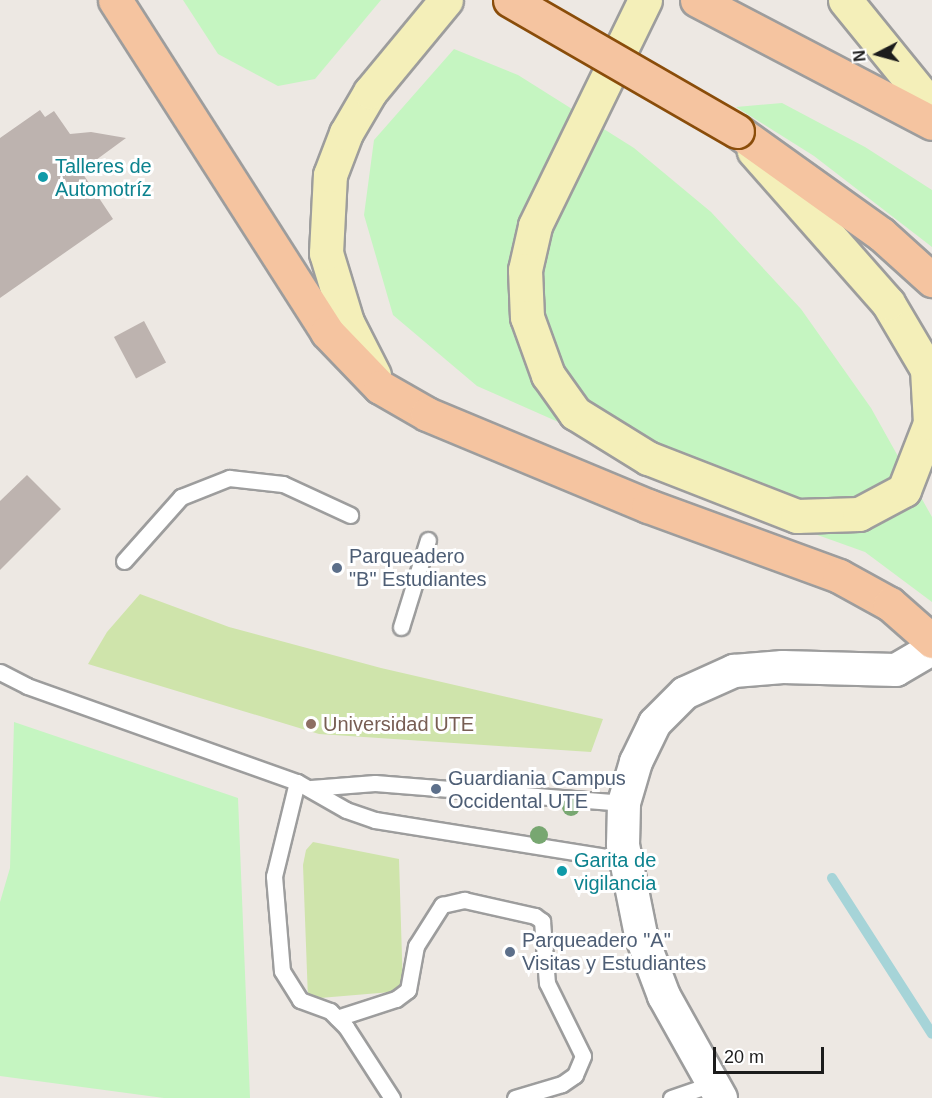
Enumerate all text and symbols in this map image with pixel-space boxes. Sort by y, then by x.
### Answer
north arrow [848,24,908,84]
text: N [851,49,869,63]
place label: Talleres de Automotríz [55,154,152,201]
marker: Talleres de Automotríz [36,170,50,184]
place label: Parqueadero "B" Estudiantes [349,544,487,591]
marker: Parqueadero "B" Estudiantes [330,561,344,575]
place label: Universidad UTE [323,712,474,736]
marker: Universidad UTE [304,717,318,731]
place label: Guardiania Campus Occidental UTE [448,766,626,813]
marker: Guardiania Campus Occidental UTE [429,782,443,796]
place label: Garita de vigilancia [574,848,656,895]
marker: Garita de vigilancia [555,864,569,878]
place label: Parqueadero "A" Visitas y Estudiantes [522,928,706,975]
marker: Parqueadero "A" Visitas y Estudiantes [503,945,517,959]
scale bar [716,1035,827,1073]
text: 20 m [724,1047,764,1067]

